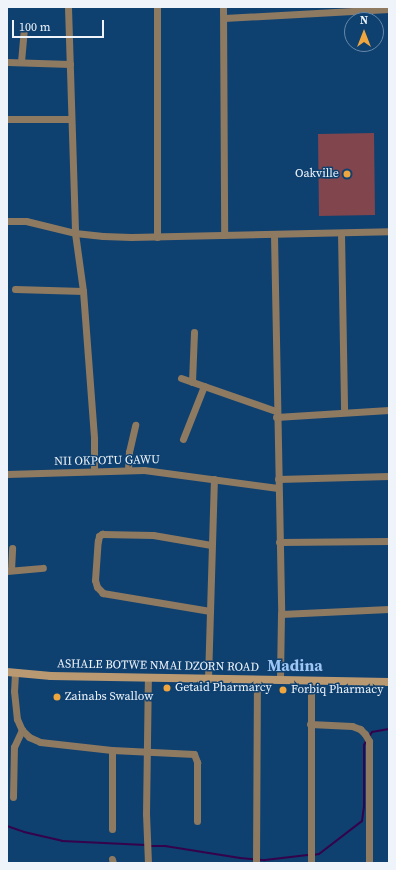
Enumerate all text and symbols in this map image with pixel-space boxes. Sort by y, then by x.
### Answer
scale bar [14,12,106,38]
north arrow [344,12,384,52]
text: N [360,13,368,28]
text: 100 m [19,19,51,35]
place label: Oakville [295,167,339,181]
marker: Oakville [342,169,352,179]
street label: NII OKPOTU GAWU [54,453,160,469]
district label: Madina [267,655,323,675]
street label: ASHALE BOTWE NMAI DZORN ROAD [57,657,259,675]
place label: Getaid Pharmarcy [175,681,272,695]
marker: Getaid Pharmarcy [162,683,172,693]
place label: Forbiq Pharmacy [291,683,383,697]
marker: Forbiq Pharmacy [278,685,288,695]
place label: Zainabs Swallow [65,690,153,704]
marker: Zainabs Swallow [52,692,62,702]

